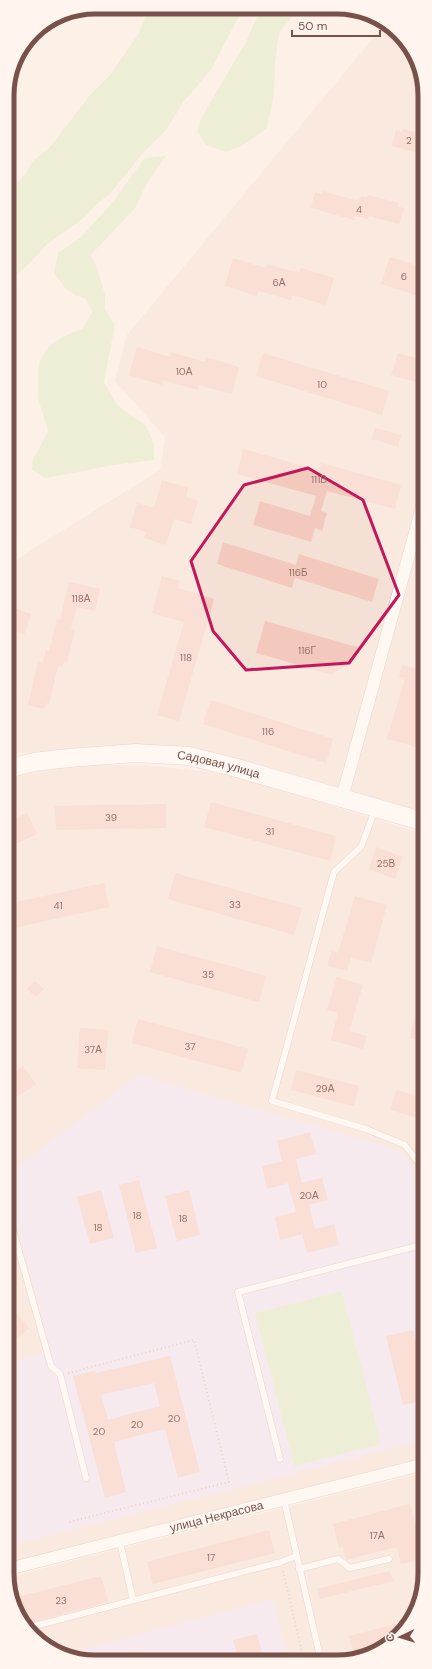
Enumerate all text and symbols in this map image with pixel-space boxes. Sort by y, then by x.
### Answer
scale bar [292,12,380,38]
text: 50 m [298,18,327,34]
house number: 2 [406,134,412,147]
house number: 4 [356,203,362,216]
house number: 6 [401,270,407,283]
house number: 6А [273,276,286,289]
house number: 10А [176,365,193,378]
house number: 10 [317,378,327,391]
house number: 111В [311,473,327,486]
house number: 116Б [288,566,308,579]
house number: 118А [72,592,91,605]
house number: 116Г [298,644,317,657]
house number: 118 [180,651,192,664]
house number: 116 [262,725,274,738]
street label: Садовая улица [177,747,262,782]
house number: 39 [105,811,117,824]
house number: 31 [266,825,274,838]
house number: 25В [377,857,396,870]
house number: 33 [229,898,241,911]
house number: 41 [53,899,63,912]
house number: 35 [202,968,214,981]
house number: 37 [184,1040,196,1053]
house number: 37А [84,1043,102,1056]
house number: 29А [316,1082,335,1095]
house number: 20А [299,1189,319,1202]
house number: 18 [132,1209,142,1222]
house number: 18 [178,1212,188,1225]
house number: 18 [93,1221,103,1234]
house number: 20 [168,1412,180,1425]
house number: 20 [131,1418,143,1431]
house number: 20 [93,1425,105,1438]
street label: улица Некрасова [168,1497,265,1536]
house number: 17А [369,1529,385,1542]
house number: 17 [207,1551,215,1564]
house number: 23 [55,1594,67,1607]
north arrow [380,1617,420,1657]
text: С [383,1633,397,1642]

